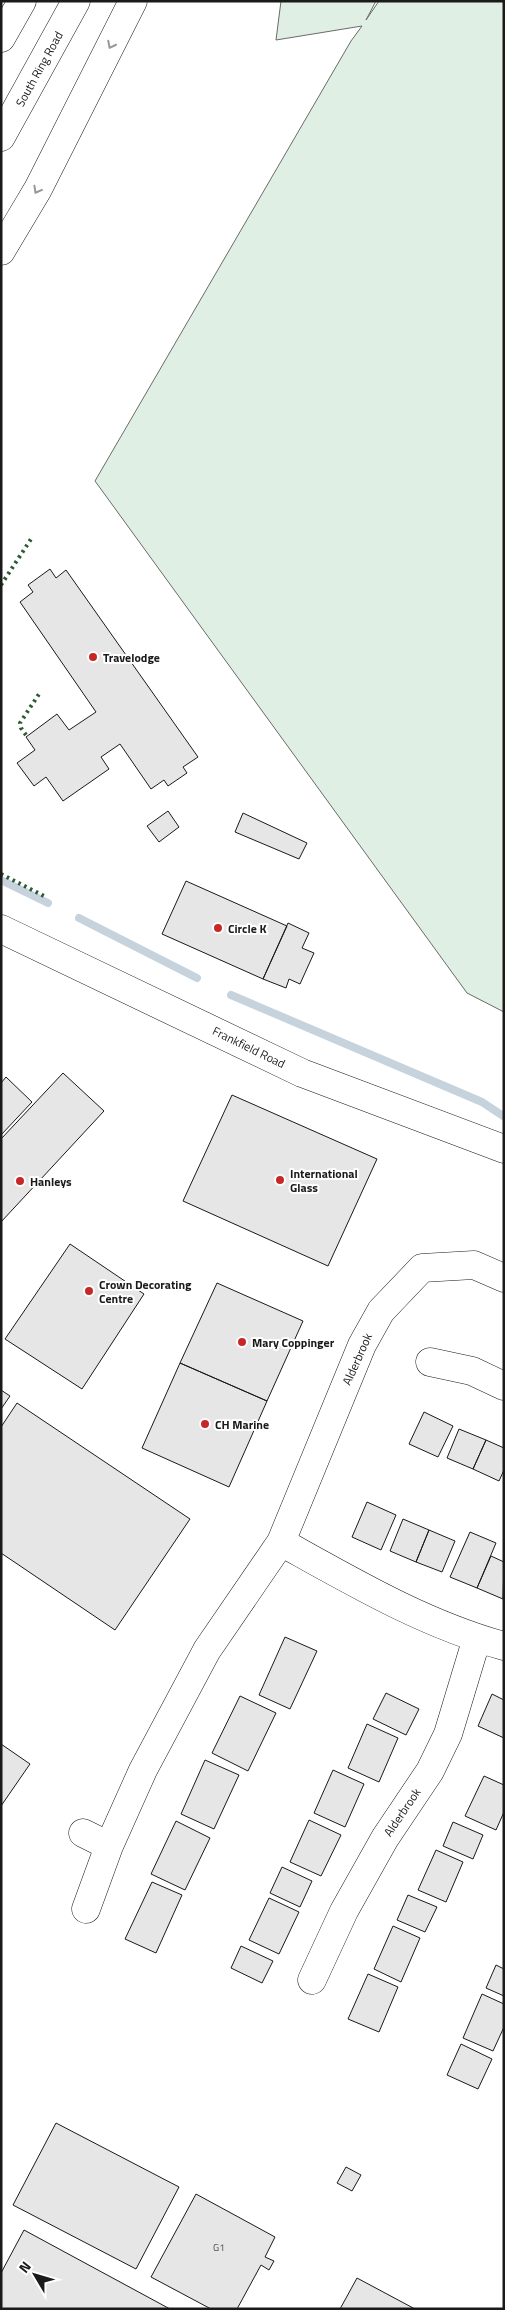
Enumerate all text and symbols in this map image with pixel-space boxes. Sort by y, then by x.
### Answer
street label: South Ring Road [10,28,68,110]
one-way arrow [107,40,117,49]
one-way arrow [34,184,44,193]
place label: Travelodge [103,648,160,667]
marker: Travelodge [87,651,99,663]
place label: Circle K [228,919,267,938]
marker: Circle K [212,922,224,934]
street label: Frankfield Road [209,1021,289,1073]
place label: International Glass [290,1164,358,1197]
place label: Hanleys [30,1172,72,1191]
marker: International Glass [274,1174,286,1186]
marker: Hanleys [14,1175,26,1187]
place label: Crown Decorating Centre [99,1275,192,1308]
marker: Crown Decorating Centre [83,1285,95,1297]
street label: Alderbrook [337,1330,377,1388]
place label: Mary Coppinger [252,1333,335,1352]
marker: Mary Coppinger [236,1336,248,1348]
place label: CH Marine [215,1415,269,1434]
marker: CH Marine [199,1418,211,1430]
street label: Alderbrook [379,1784,425,1840]
house number: G1 [213,2240,225,2255]
north arrow [10,2250,60,2300]
text: N [13,2256,36,2277]

